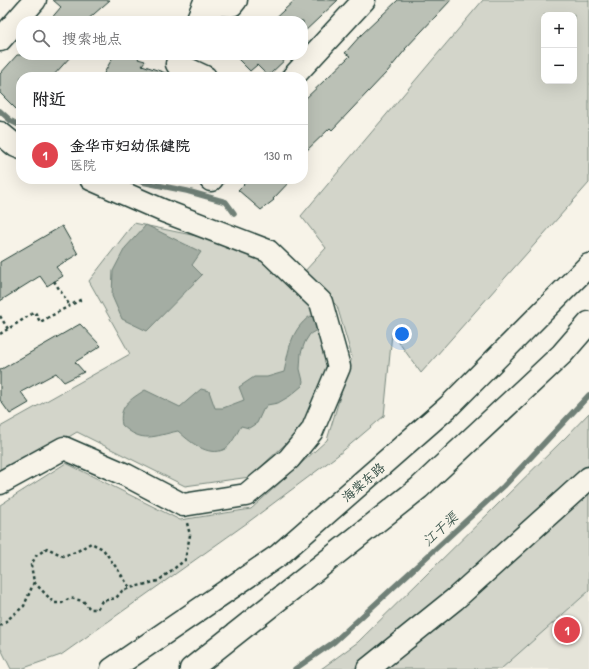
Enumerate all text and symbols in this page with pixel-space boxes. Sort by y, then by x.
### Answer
map controls [541,12,577,84]
button: + [541,12,577,48]
search box [16,16,308,60]
icon: search [30,27,52,49]
text: 搜索地点 [62,28,122,49]
button: − [541,48,577,84]
text: 附近 [32,87,66,110]
text: 金华市妇幼保健院 [70,135,190,156]
text: 1 [43,146,47,164]
text: 130 m [264,146,292,164]
text: 医院 [70,156,96,174]
your location [392,324,412,344]
street label: 海棠东路 [337,458,389,506]
water label: 江干渠 [418,507,462,550]
pin: 1 [554,615,580,645]

